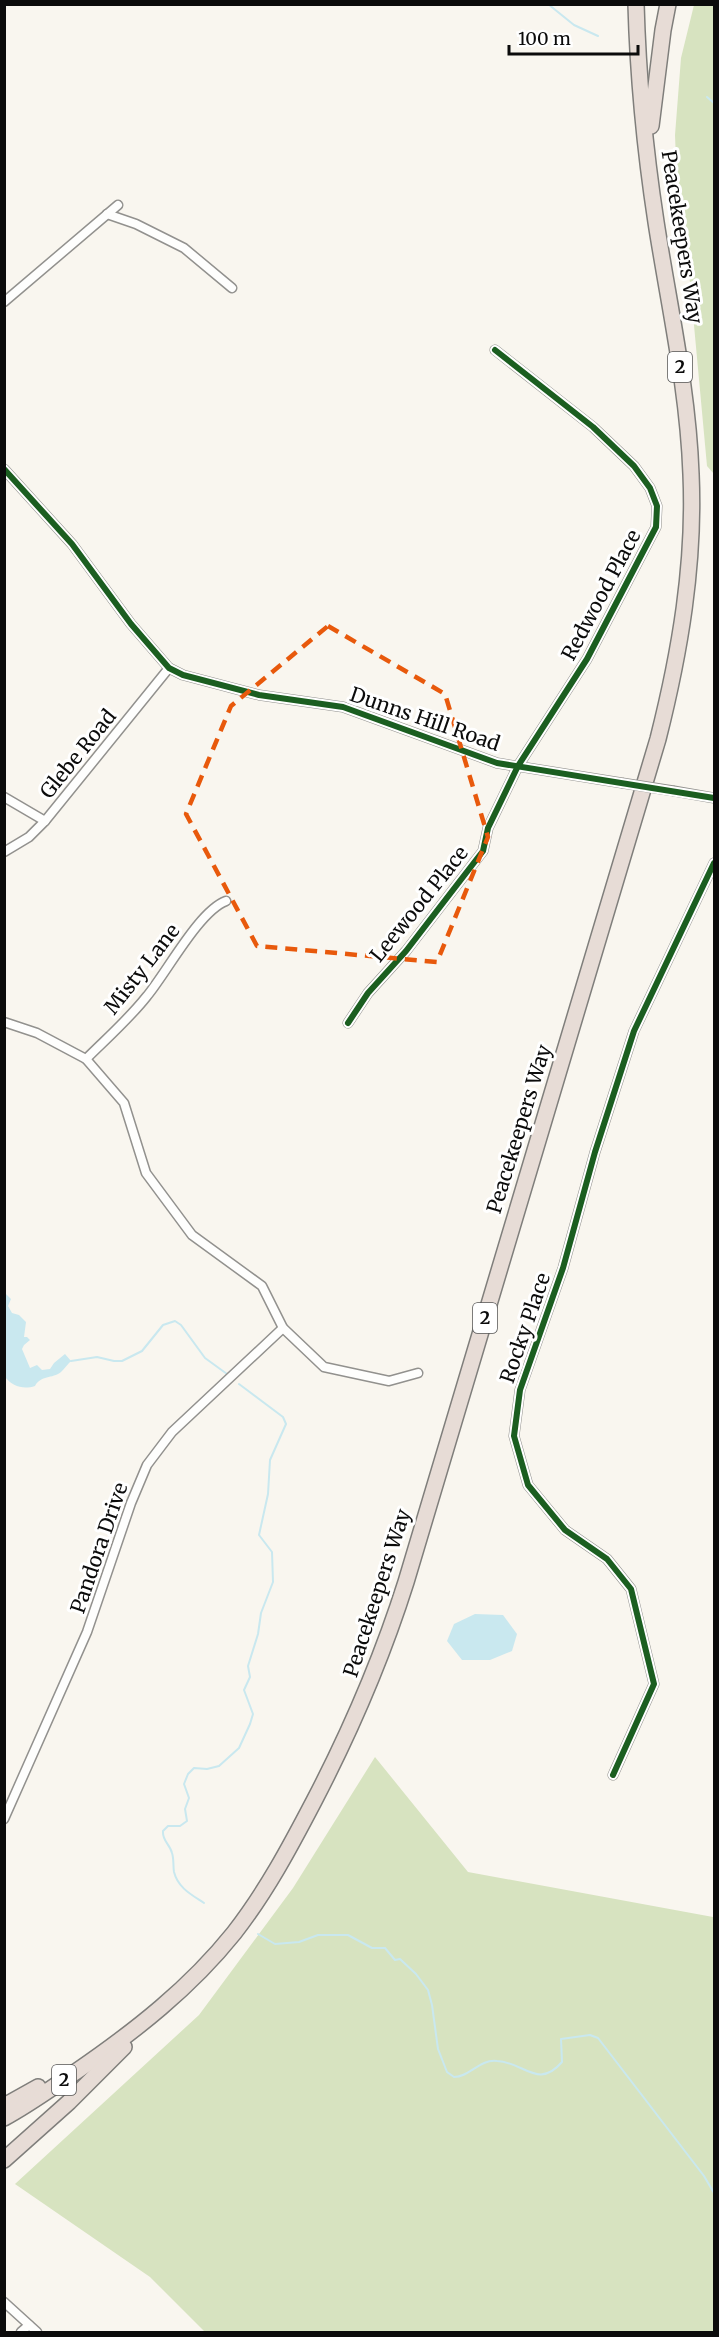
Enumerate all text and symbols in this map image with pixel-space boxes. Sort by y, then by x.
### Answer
scale bar [509,18,638,56]
text: 100 m [518,27,571,50]
street label: Peacekeepers Way [656,148,709,326]
road number: 2 [668,352,692,382]
street label: Redwood Place [556,525,646,664]
street label: Dunns Hill Road [347,681,503,756]
street label: Glebe Road [34,704,121,803]
street label: Leewood Place [364,841,473,967]
street label: Misty Lane [99,919,185,1019]
street label: Peacekeepers Way [481,1041,556,1216]
street label: Rocky Place [494,1269,555,1386]
road number: 2 [473,1303,497,1333]
street label: Pandora Drive [64,1479,133,1616]
street label: Peacekeepers Way [338,1505,416,1680]
road number: 2 [52,2065,76,2095]

